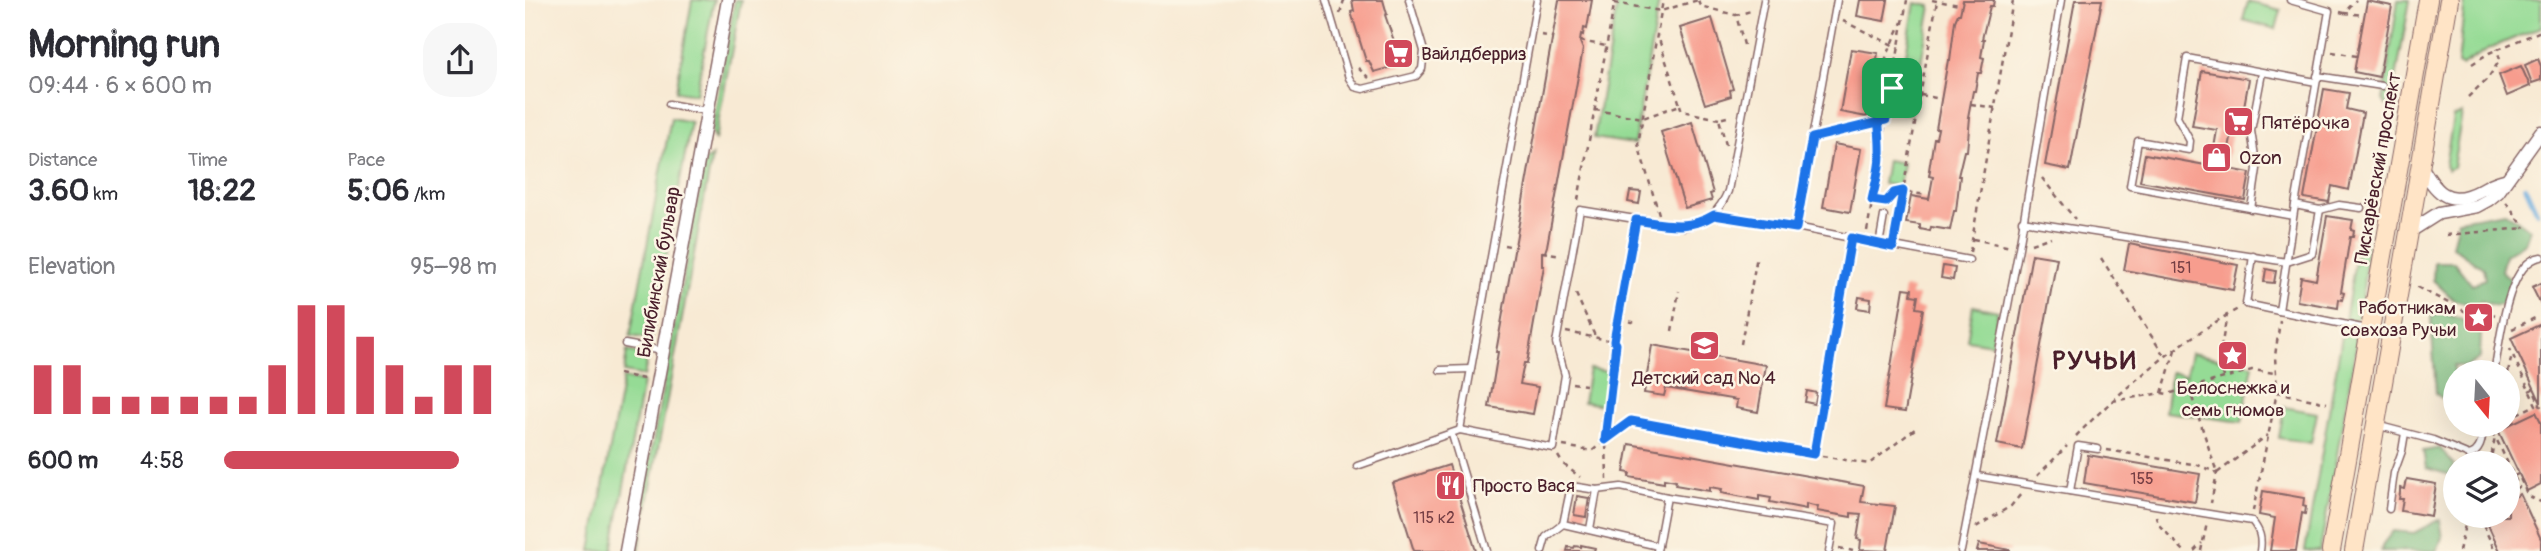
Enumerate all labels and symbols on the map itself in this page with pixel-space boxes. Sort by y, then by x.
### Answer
supermarket icon: Вайлдберриз [1381,36,1415,70]
place label: Вайлдберриз [1421,42,1527,66]
pin [1862,58,1922,118]
street label: Пискарёвский проспект [2349,70,2407,266]
supermarket icon: Пятёрочка [2222,105,2256,139]
place label: Пятёрочка [2262,111,2350,135]
shop icon: Ozon [2199,140,2233,174]
place label: Ozon [2239,146,2282,170]
street label: Билибинский бульвар [632,185,686,360]
house number: 151 [2170,258,2192,278]
place label: Работникам совхоза Ручьи [2341,296,2457,342]
place icon: Работникам совхоза Ручьи [2462,301,2496,335]
school or university icon: Детский сад № 4 [1687,329,1721,363]
place icon: Белоснежка и семь гномов [2216,339,2250,373]
district label: РУЧЬИ [2052,345,2138,377]
north arrow [2443,360,2520,438]
place label: Детский сад № 4 [1631,366,1776,390]
place label: Белоснежка и семь гномов [2177,376,2290,422]
restaurant icon: Просто Вася [1433,468,1467,502]
house number: 155 [2130,469,2154,489]
place label: Просто Вася [1473,474,1575,498]
house number: 115 к2 [1413,508,1455,528]

